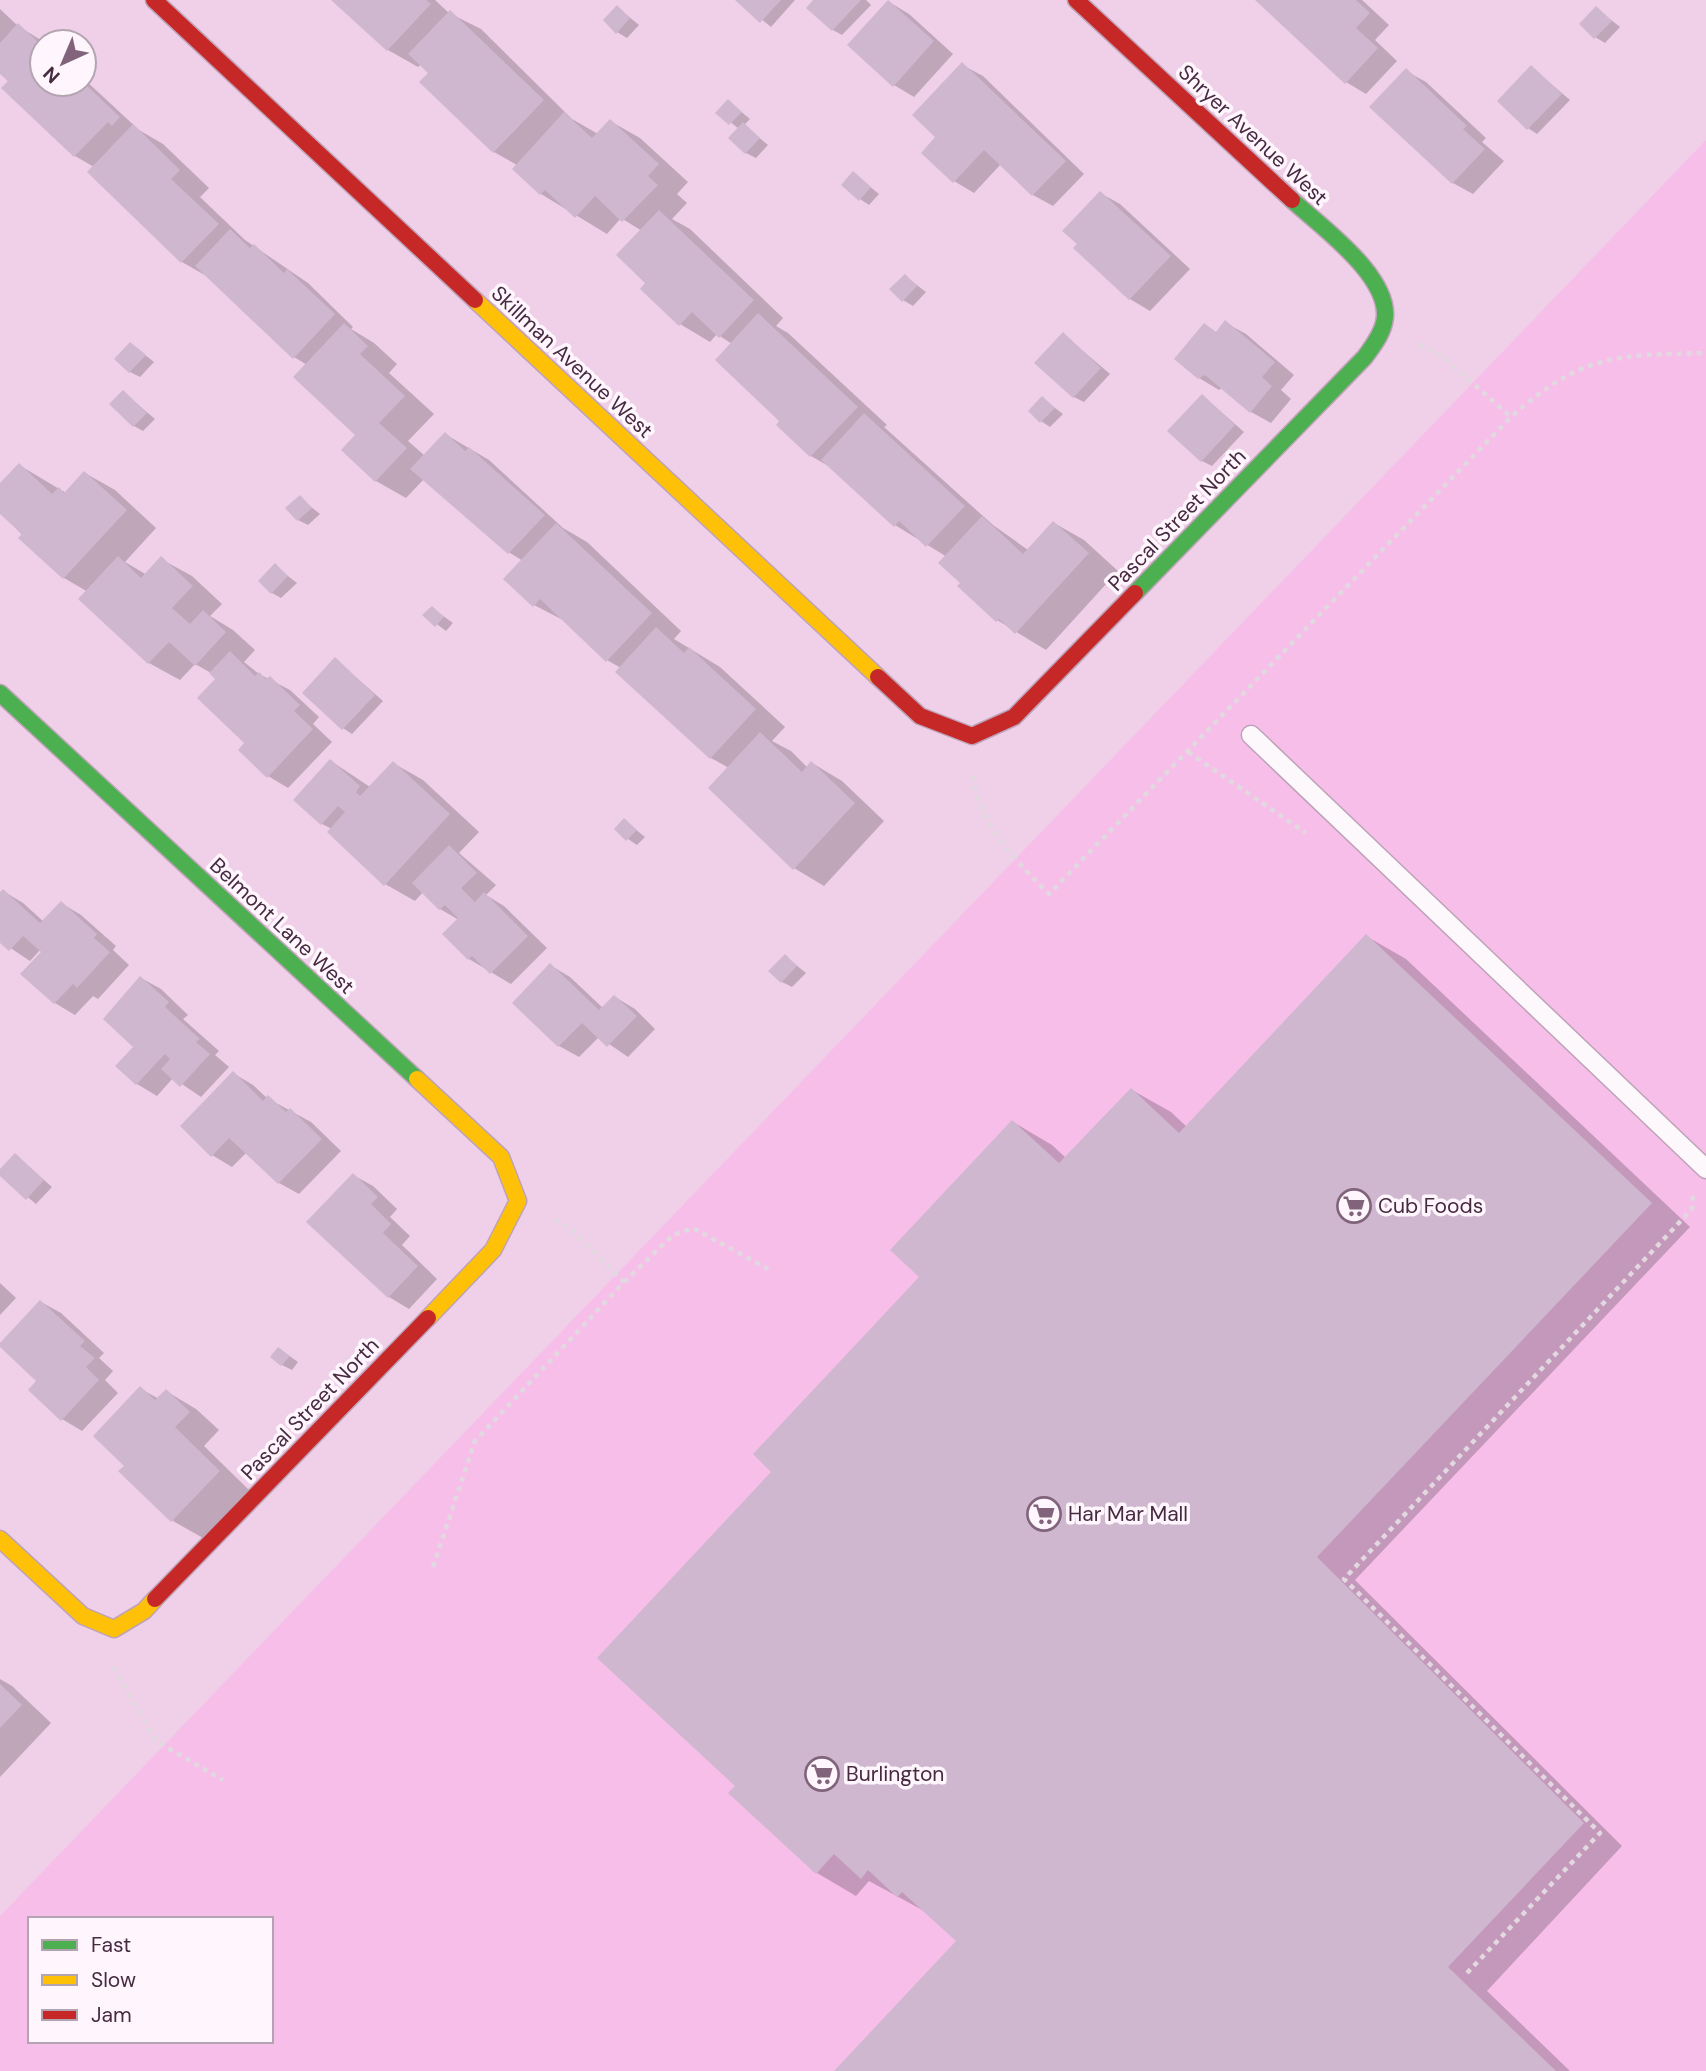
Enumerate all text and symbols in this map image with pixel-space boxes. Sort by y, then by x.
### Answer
north arrow [28,28,98,98]
street label: Shryer Avenue West [1172,58,1334,212]
text: N [38,61,65,89]
street label: Skillman Avenue West [485,280,659,444]
street label: Pascal Street North [1102,443,1252,597]
street label: Belmont Lane West [204,852,360,1000]
supermarket icon: Cub Foods [1335,1187,1373,1225]
place label: Cub Foods [1378,1192,1483,1220]
street label: Pascal Street North [235,1332,385,1486]
supermarket icon: Har Mar Mall [1025,1495,1063,1533]
place label: Har Mar Mall [1068,1500,1188,1528]
supermarket icon: Burlington [803,1755,841,1793]
place label: Burlington [846,1760,944,1788]
legend [28,1917,273,2043]
text: Fast [91,1931,131,1959]
text: Slow [91,1966,136,1994]
text: Jam [91,2001,132,2029]

